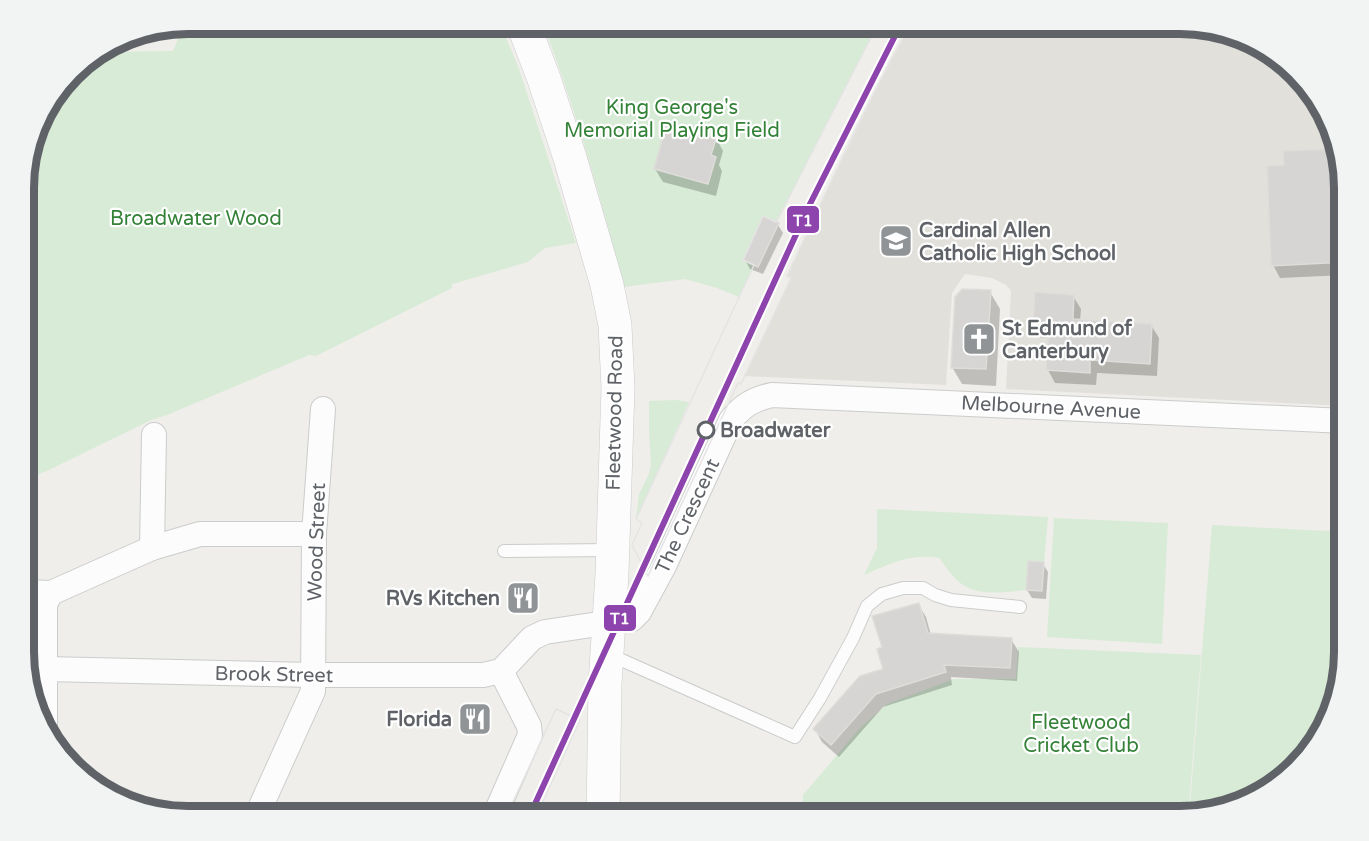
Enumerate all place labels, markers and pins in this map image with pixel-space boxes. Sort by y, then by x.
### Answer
place label: Cardinal Allen Catholic High School [919,219,1116,266]
school or university icon: Cardinal Allen Catholic High School [878,223,914,259]
place label: St Edmund of Canterbury [1002,317,1132,364]
church icon: St Edmund of Canterbury [961,321,997,357]
place label: Broadwater [720,419,831,443]
marker: Broadwater [697,421,715,439]
restaurant icon: RVs Kitchen [505,580,541,616]
place label: RVs Kitchen [386,587,500,611]
restaurant icon: Florida [457,701,493,737]
place label: Florida [386,708,452,732]

